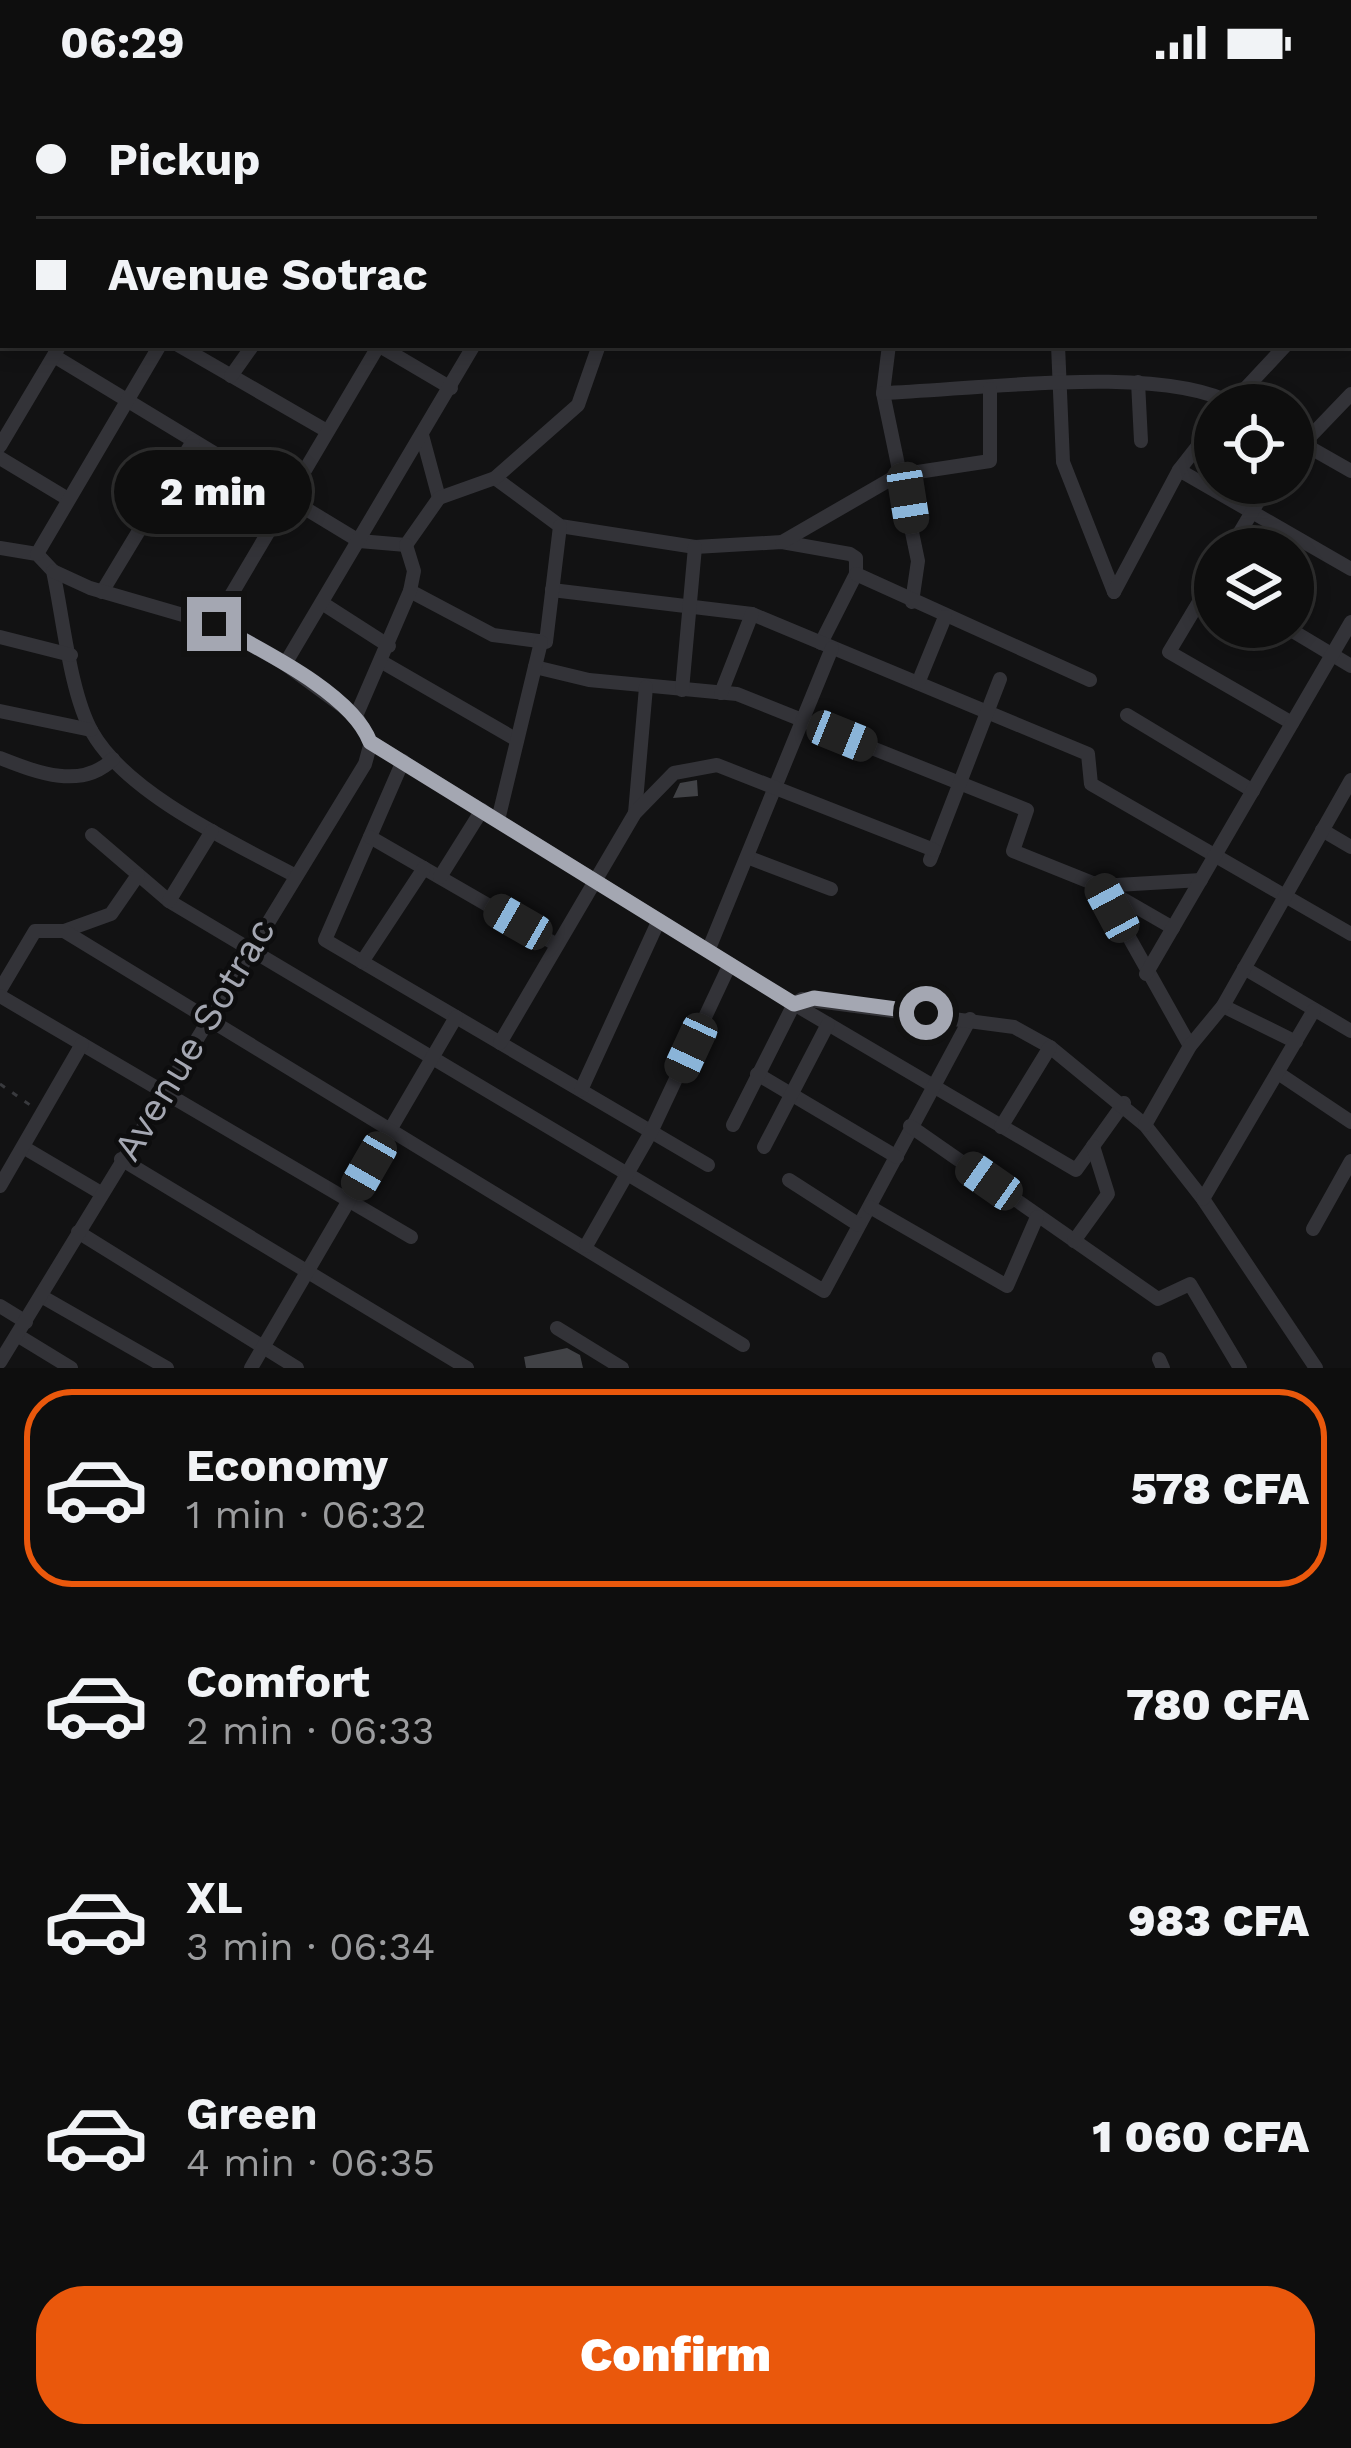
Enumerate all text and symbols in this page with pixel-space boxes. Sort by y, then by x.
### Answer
text: 06:29 [60,16,185,69]
text: Pickup [108,133,260,186]
text: Avenue Sotrac [108,248,428,301]
map controls [1194,384,1314,648]
button: locate [1194,384,1314,504]
callout: 2 min [115,450,313,534]
car [885,460,931,536]
text: 2 min [160,469,266,514]
button: layers [1194,528,1314,648]
route end [187,597,241,651]
car [802,706,882,766]
car [1079,868,1145,948]
car [478,888,558,956]
street label: Avenue Sotrac [104,910,284,1168]
route start [899,986,953,1040]
car [659,1008,723,1088]
car [335,1126,403,1206]
car [949,1146,1029,1216]
icon: car [42,1434,150,1542]
text: Economy [186,1439,388,1492]
text: 578 CFA [1131,1462,1309,1515]
text: 1 min · 06:32 [186,1492,427,1537]
icon: car [42,1650,150,1758]
text: Comfort [186,1655,370,1708]
text: 780 CFA [1126,1678,1309,1731]
text: 2 min · 06:33 [186,1708,434,1753]
icon: car [42,1866,150,1974]
text: XL [186,1871,243,1924]
text: 983 CFA [1128,1894,1309,1947]
text: 3 min · 06:34 [186,1924,435,1969]
icon: car [42,2082,150,2190]
text: Green [186,2087,318,2140]
text: 1 060 CFA [1092,2110,1309,2163]
text: 4 min · 06:35 [186,2140,435,2185]
button: Confirm [36,2286,1315,2424]

